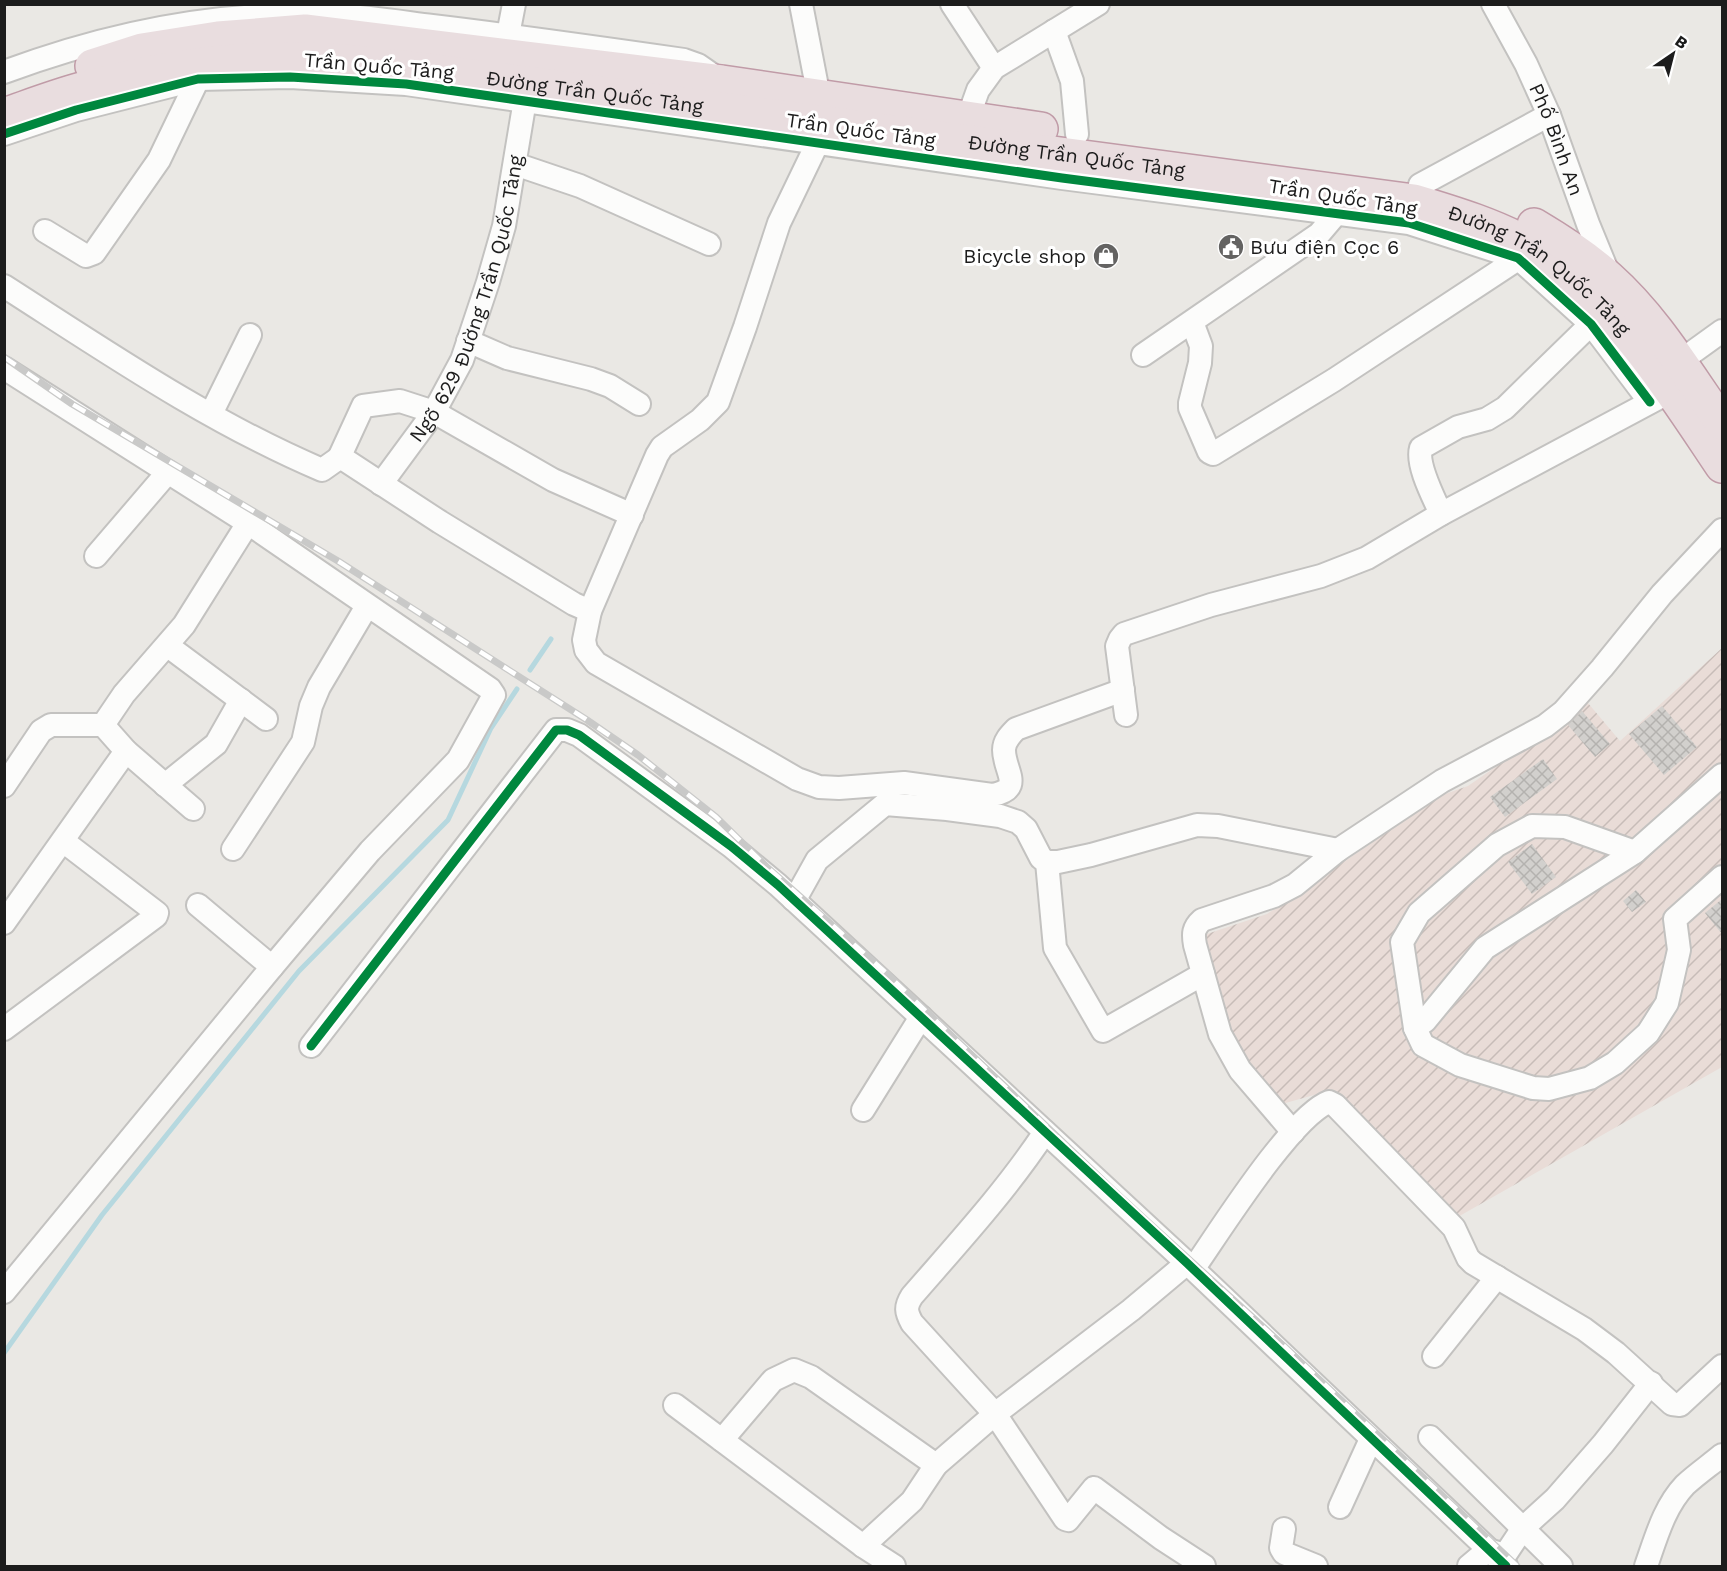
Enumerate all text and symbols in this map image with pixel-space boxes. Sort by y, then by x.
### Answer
north arrow [1643,24,1703,84]
text: B [1671,31,1691,53]
street label: Trần Quốc Tảng [303,47,455,85]
street label: Đường Trần Quốc Tảng [485,66,705,118]
street label: Phố Bình An [1524,79,1589,199]
street label: Trần Quốc Tảng [785,108,937,152]
street label: Đường Trần Quốc Tảng [967,130,1187,183]
street label: Ngõ 629 Đường Trần Quốc Tảng [404,153,528,447]
street label: Trần Quốc Tảng [1267,173,1419,221]
street label: Đường Trần Quốc Tảng [1445,200,1636,341]
public building icon: Bưu điện Cọc 6 [1216,232,1246,262]
place label: Bưu điện Cọc 6 [1250,235,1399,259]
shop icon: Bicycle shop [1091,241,1121,271]
place label: Bicycle shop [963,244,1086,268]

